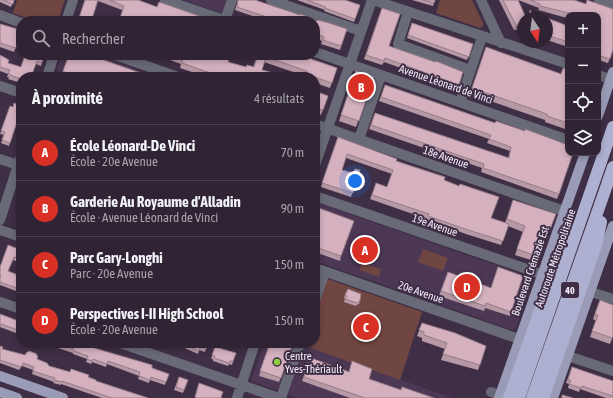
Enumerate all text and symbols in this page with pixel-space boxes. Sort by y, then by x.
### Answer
north arrow [517,12,553,48]
map controls [565,12,601,156]
button: + [565,12,601,48]
search box [16,16,320,60]
icon: search [30,27,52,49]
text: Rechercher [62,30,124,47]
button: − [565,48,601,84]
street label: Avenue Léonard de Vinci [398,62,494,106]
pin: B [348,72,374,102]
button: locate [565,84,601,120]
text: À proximité [32,88,103,108]
text: 4 résultats [254,91,304,106]
button: layers [565,120,601,156]
text: École Léonard-De Vinci [70,137,195,154]
street label: 18e Avenue [422,144,470,170]
text: A [42,145,48,160]
text: 70 m [281,145,304,160]
text: École · 20e Avenue [70,154,158,169]
your location [345,171,365,191]
text: Garderie Au Royaume d'Alladin [70,193,241,210]
text: B [42,201,48,216]
text: 90 m [281,201,304,216]
street label: Autoroute Métropolitaine [533,207,577,309]
text: École · Avenue Léonard de Vinci [70,210,218,225]
street label: 19e Avenue [411,212,459,238]
street label: Boulevard Crémazie Est [509,225,551,317]
pin: A [352,235,378,265]
text: Parc Gary-Longhi [70,249,163,266]
text: C [42,257,48,272]
text: 150 m [275,257,304,272]
text: Parc · 20e Avenue [70,266,153,281]
pin: D [454,272,480,302]
street label: 20e Avenue [397,279,445,305]
road number: 40 [561,282,579,298]
text: Perspectives I-II High School [70,305,224,322]
pin: C [353,312,379,342]
text: D [41,313,49,328]
text: 150 m [275,313,304,328]
text: École · 20e Avenue [70,322,158,337]
place label: Centre Yves-Thériault [285,350,342,375]
marker: Centre Yves-Thériault [272,357,282,367]

